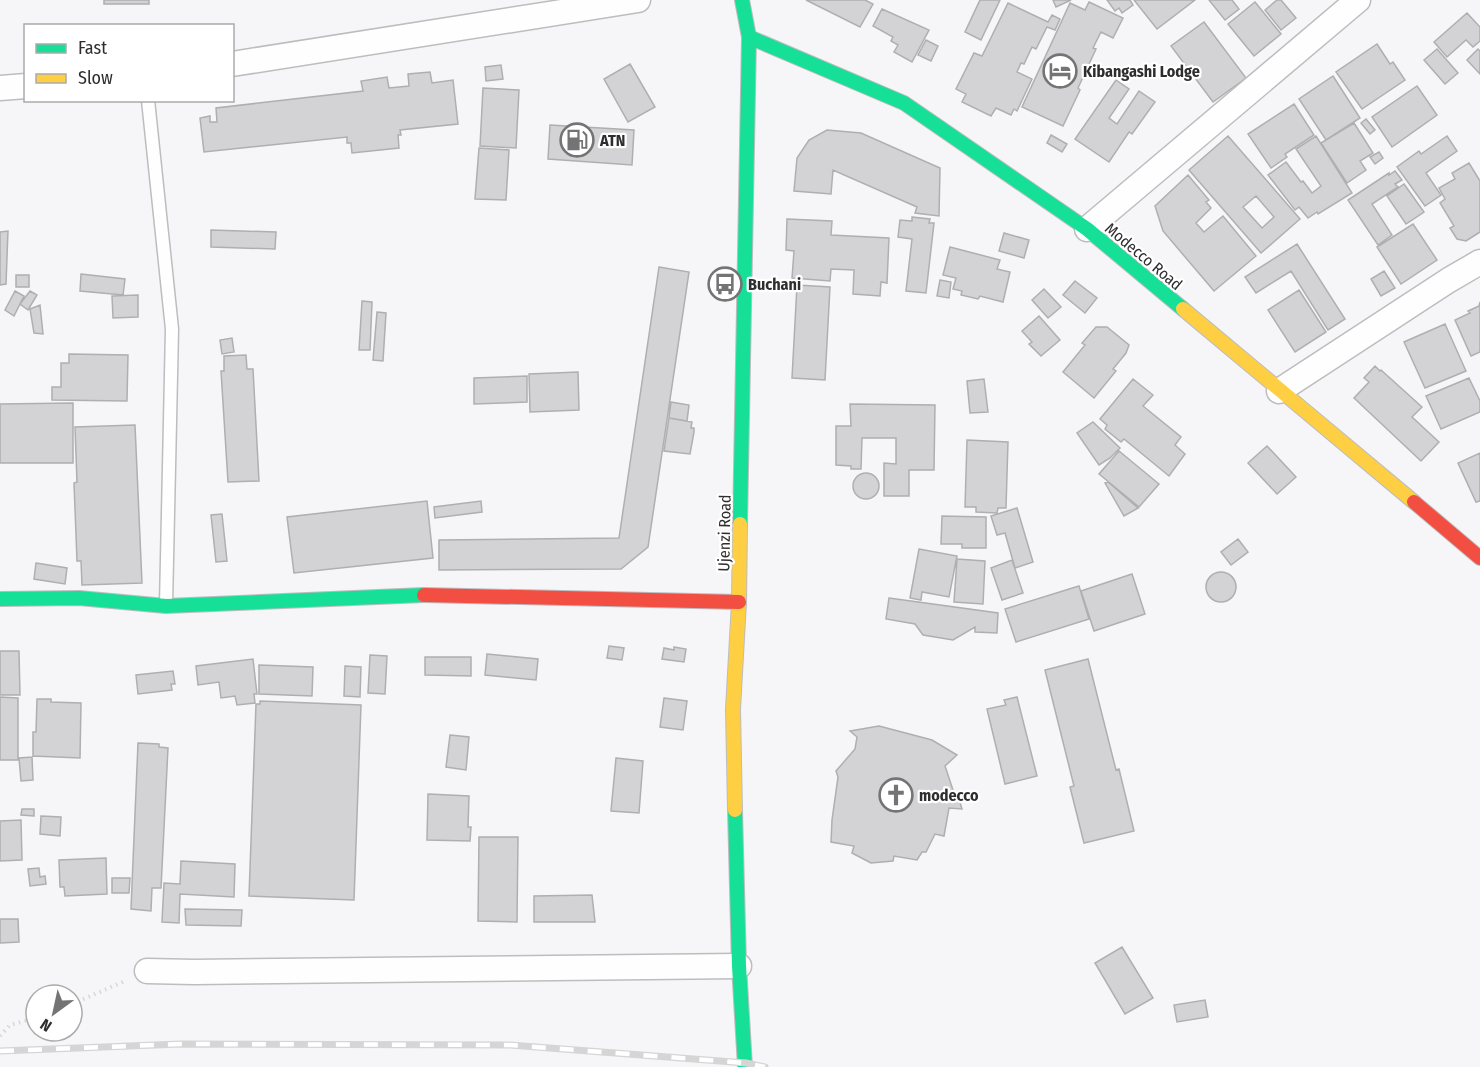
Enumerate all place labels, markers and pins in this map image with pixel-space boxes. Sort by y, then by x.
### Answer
hotel icon: Kibangashi Lodge [1042,53,1078,89]
place label: Kibangashi Lodge [1083,62,1200,81]
fuel station icon: ATN [559,122,595,158]
place label: ATN [599,131,625,150]
bus stop icon: Buchani [707,266,743,302]
place label: Buchani [748,275,801,294]
church icon: modecco [878,777,914,813]
place label: modecco [919,786,979,805]

